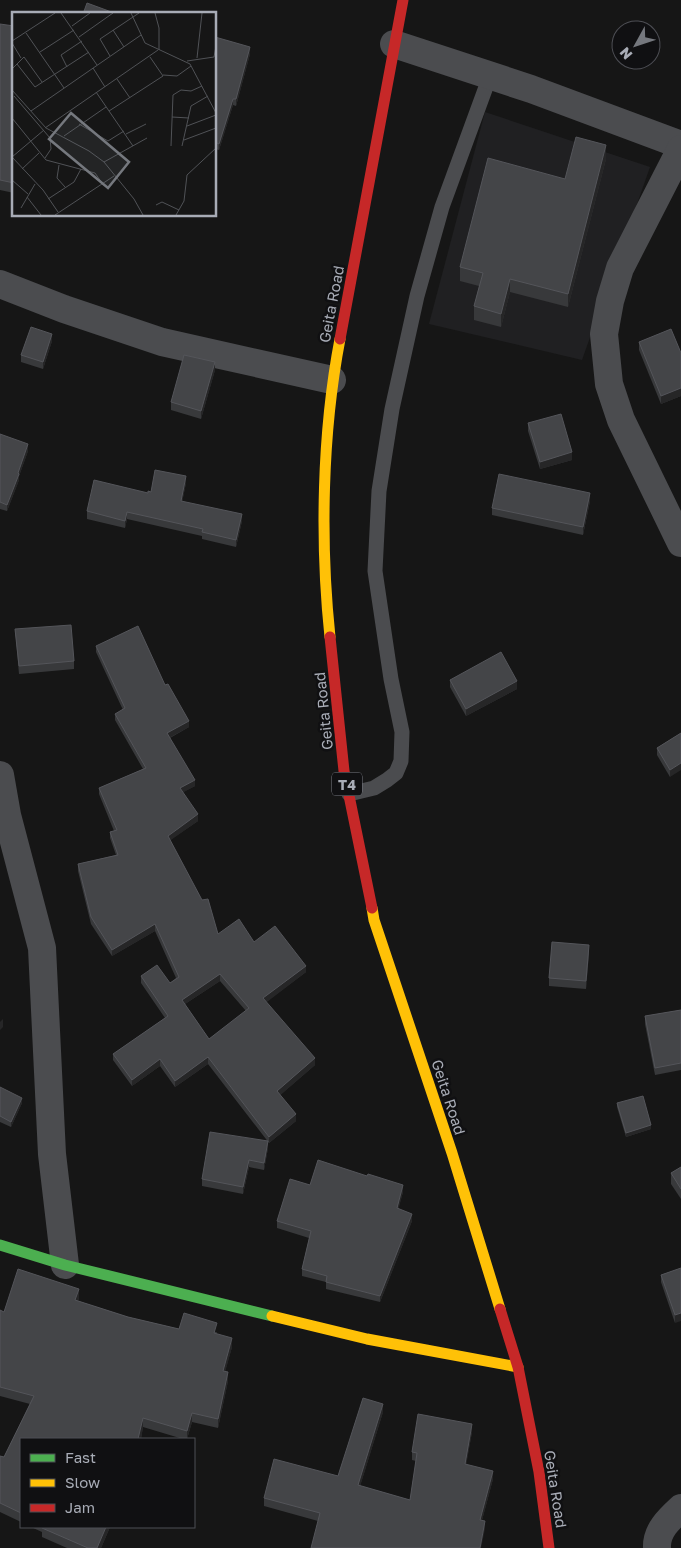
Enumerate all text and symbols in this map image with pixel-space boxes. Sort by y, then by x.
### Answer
inset map [12,12,216,216]
north arrow [611,20,661,70]
text: N [616,44,636,63]
street label: Geita Road [315,264,347,344]
street label: Geita Road [310,671,336,751]
road number: T4 [332,772,362,796]
street label: Geita Road [428,1057,470,1137]
legend [20,1438,195,1528]
text: Fast [65,1448,96,1466]
street label: Geita Road [541,1449,571,1529]
text: Slow [65,1473,100,1491]
text: Jam [65,1498,95,1516]

